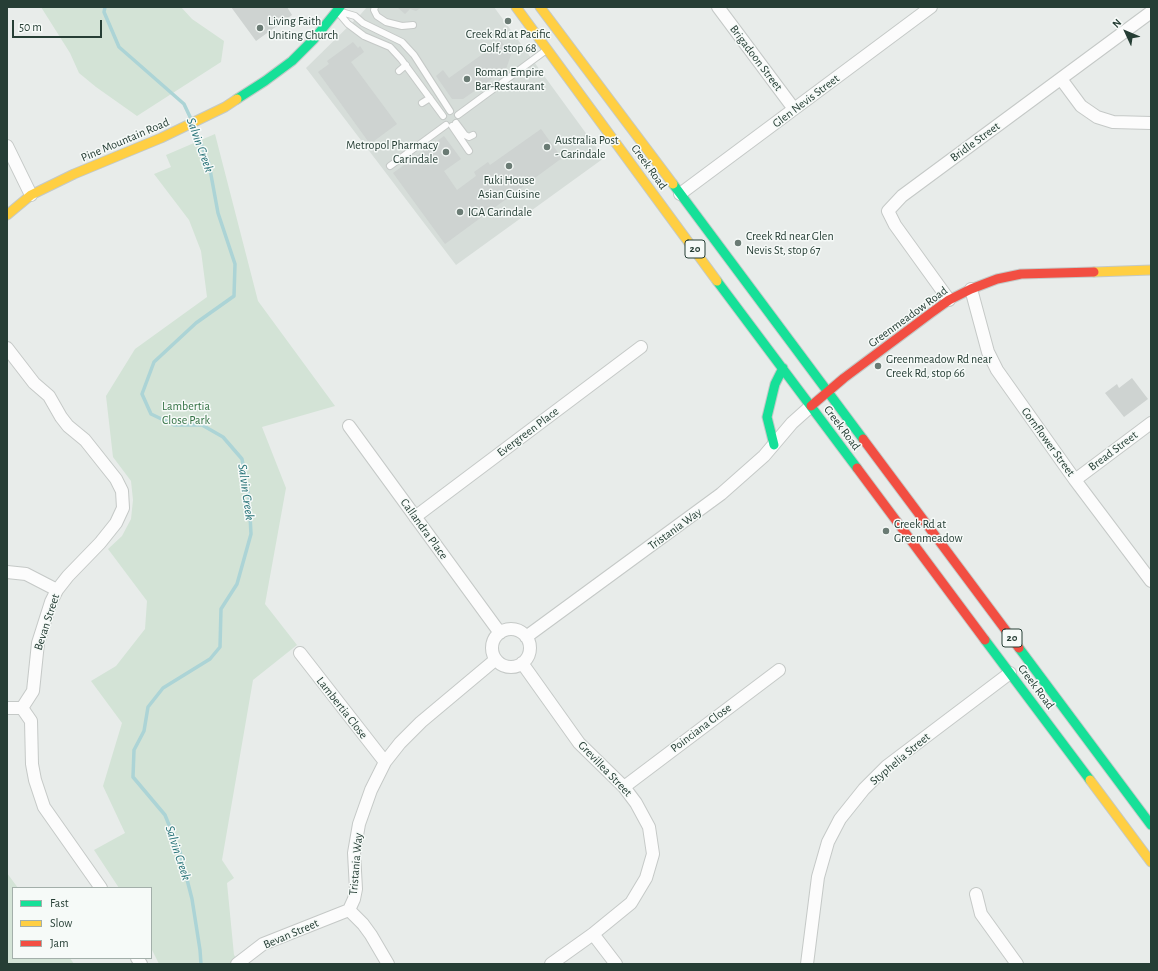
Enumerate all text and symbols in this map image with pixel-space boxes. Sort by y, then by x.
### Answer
scale bar [14,12,104,38]
north arrow [1106,12,1146,52]
place label: Living Faith Uniting Church [268,14,338,42]
marker: Creek Rd at Pacific Golf, stop 68 [503,16,513,26]
text: N [1110,17,1124,30]
text: 50 m [19,21,42,33]
street label: Brigadoon Street [727,22,785,94]
marker: Living Faith Uniting Church [255,23,265,33]
place label: Creek Rd at Pacific Golf, stop 68 [466,27,550,55]
place label: Roman Empire Bar-Restaurant [475,65,544,93]
street label: Glen Nevis Street [770,71,842,131]
marker: Roman Empire Bar-Restaurant [462,74,472,84]
street label: Pine Mountain Road [79,115,171,165]
water label: Salvin Creek [183,116,217,174]
street label: Bridle Street [947,119,1003,165]
place label: Australia Post - Carindale [555,133,619,161]
place label: Metropol Pharmacy Carindale [346,138,438,166]
marker: Australia Post - Carindale [542,142,552,152]
street label: Creek Road [628,142,670,192]
marker: Metropol Pharmacy Carindale [441,147,451,157]
marker: Fuki House Asian Cuisine [504,161,514,171]
place label: Fuki House Asian Cuisine [478,173,540,201]
place label: IGA Carindale [468,205,532,219]
marker: IGA Carindale [455,207,465,217]
place label: Creek Rd near Glen Nevis St, stop 67 [746,229,834,257]
marker: Creek Rd near Glen Nevis St, stop 67 [733,238,743,248]
road number: 20 [685,240,705,258]
street label: Greenmeadow Road [866,283,950,351]
place label: Greenmeadow Rd near Creek Rd, stop 66 [886,352,992,380]
marker: Greenmeadow Rd near Creek Rd, stop 66 [873,361,883,371]
park label: Lambertia Close Park [162,399,210,427]
street label: Creek Road [821,403,863,453]
street label: Evergreen Place [494,404,562,460]
street label: Cornflower Street [1018,405,1078,479]
street label: Bread Street [1086,428,1140,474]
water label: Salvin Creek [234,463,258,521]
street label: Callandra Place [397,496,451,562]
street label: Tristania Way [645,505,705,553]
place label: Creek Rd at Greenmeadow [894,517,963,545]
marker: Creek Rd at Greenmeadow [881,526,891,536]
street label: Bevan Street [31,592,63,652]
road number: 20 [1002,629,1022,647]
street label: Creek Road [1015,662,1057,712]
street label: Lambertia Close [313,674,371,742]
street label: Poinciana Close [668,700,734,756]
street label: Styphelia Street [867,730,933,788]
street label: Grevillea Street [575,738,635,800]
water label: Salvin Creek [162,824,194,882]
street label: Tristania Way [346,832,366,896]
legend [12,887,152,959]
text: Fast [50,897,69,909]
street label: Bevan Street [261,916,321,952]
text: Slow [50,917,72,929]
text: Jam [50,937,69,949]

